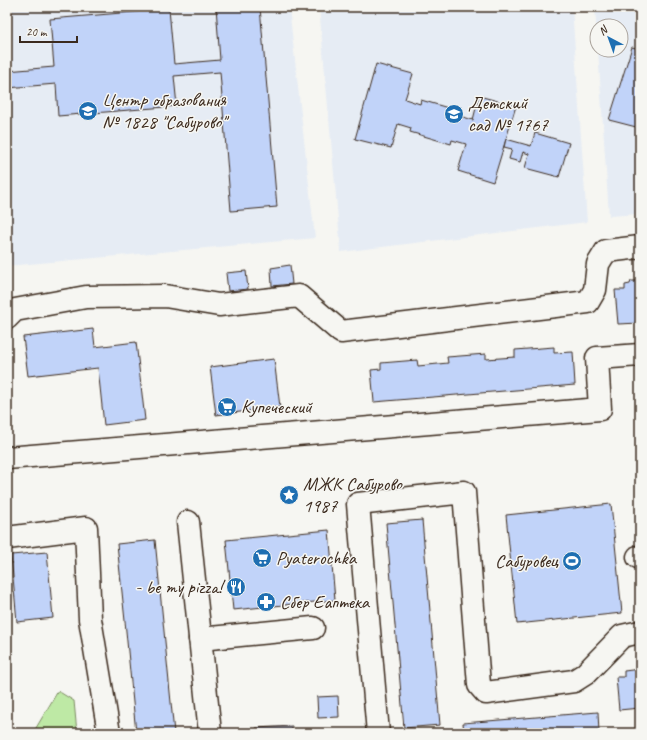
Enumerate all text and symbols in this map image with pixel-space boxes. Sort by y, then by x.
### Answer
scale bar [20,18,77,44]
north arrow [589,18,629,58]
text: N [595,22,611,38]
text: 20 m [26,24,48,40]
place label: Центр образования № 1828 "Сабурово" [102,88,229,134]
place label: Детский сад № 1767 [468,91,550,137]
school or university icon: Центр образования № 1828 "Сабурово" [77,100,99,122]
school or university icon: Детский сад № 1767 [443,103,465,125]
place label: Купеческий [241,395,313,419]
supermarket icon: Купеческий [216,396,238,418]
place label: МЖК Сабурово 1987 [303,472,403,518]
place icon: МЖК Сабурово 1987 [278,484,300,506]
place label: Pyaterochka [276,546,358,570]
supermarket icon: Pyaterochka [251,547,273,569]
place label: Сабуровец [495,549,559,573]
sports icon: Сабуровец [561,550,583,572]
place label: - be my pizza! [135,575,226,599]
restaurant icon: - be my pizza! [225,576,247,598]
place label: Сбер Еаптека [280,590,371,614]
pharmacy icon: Сбер Еаптека [255,591,277,613]

